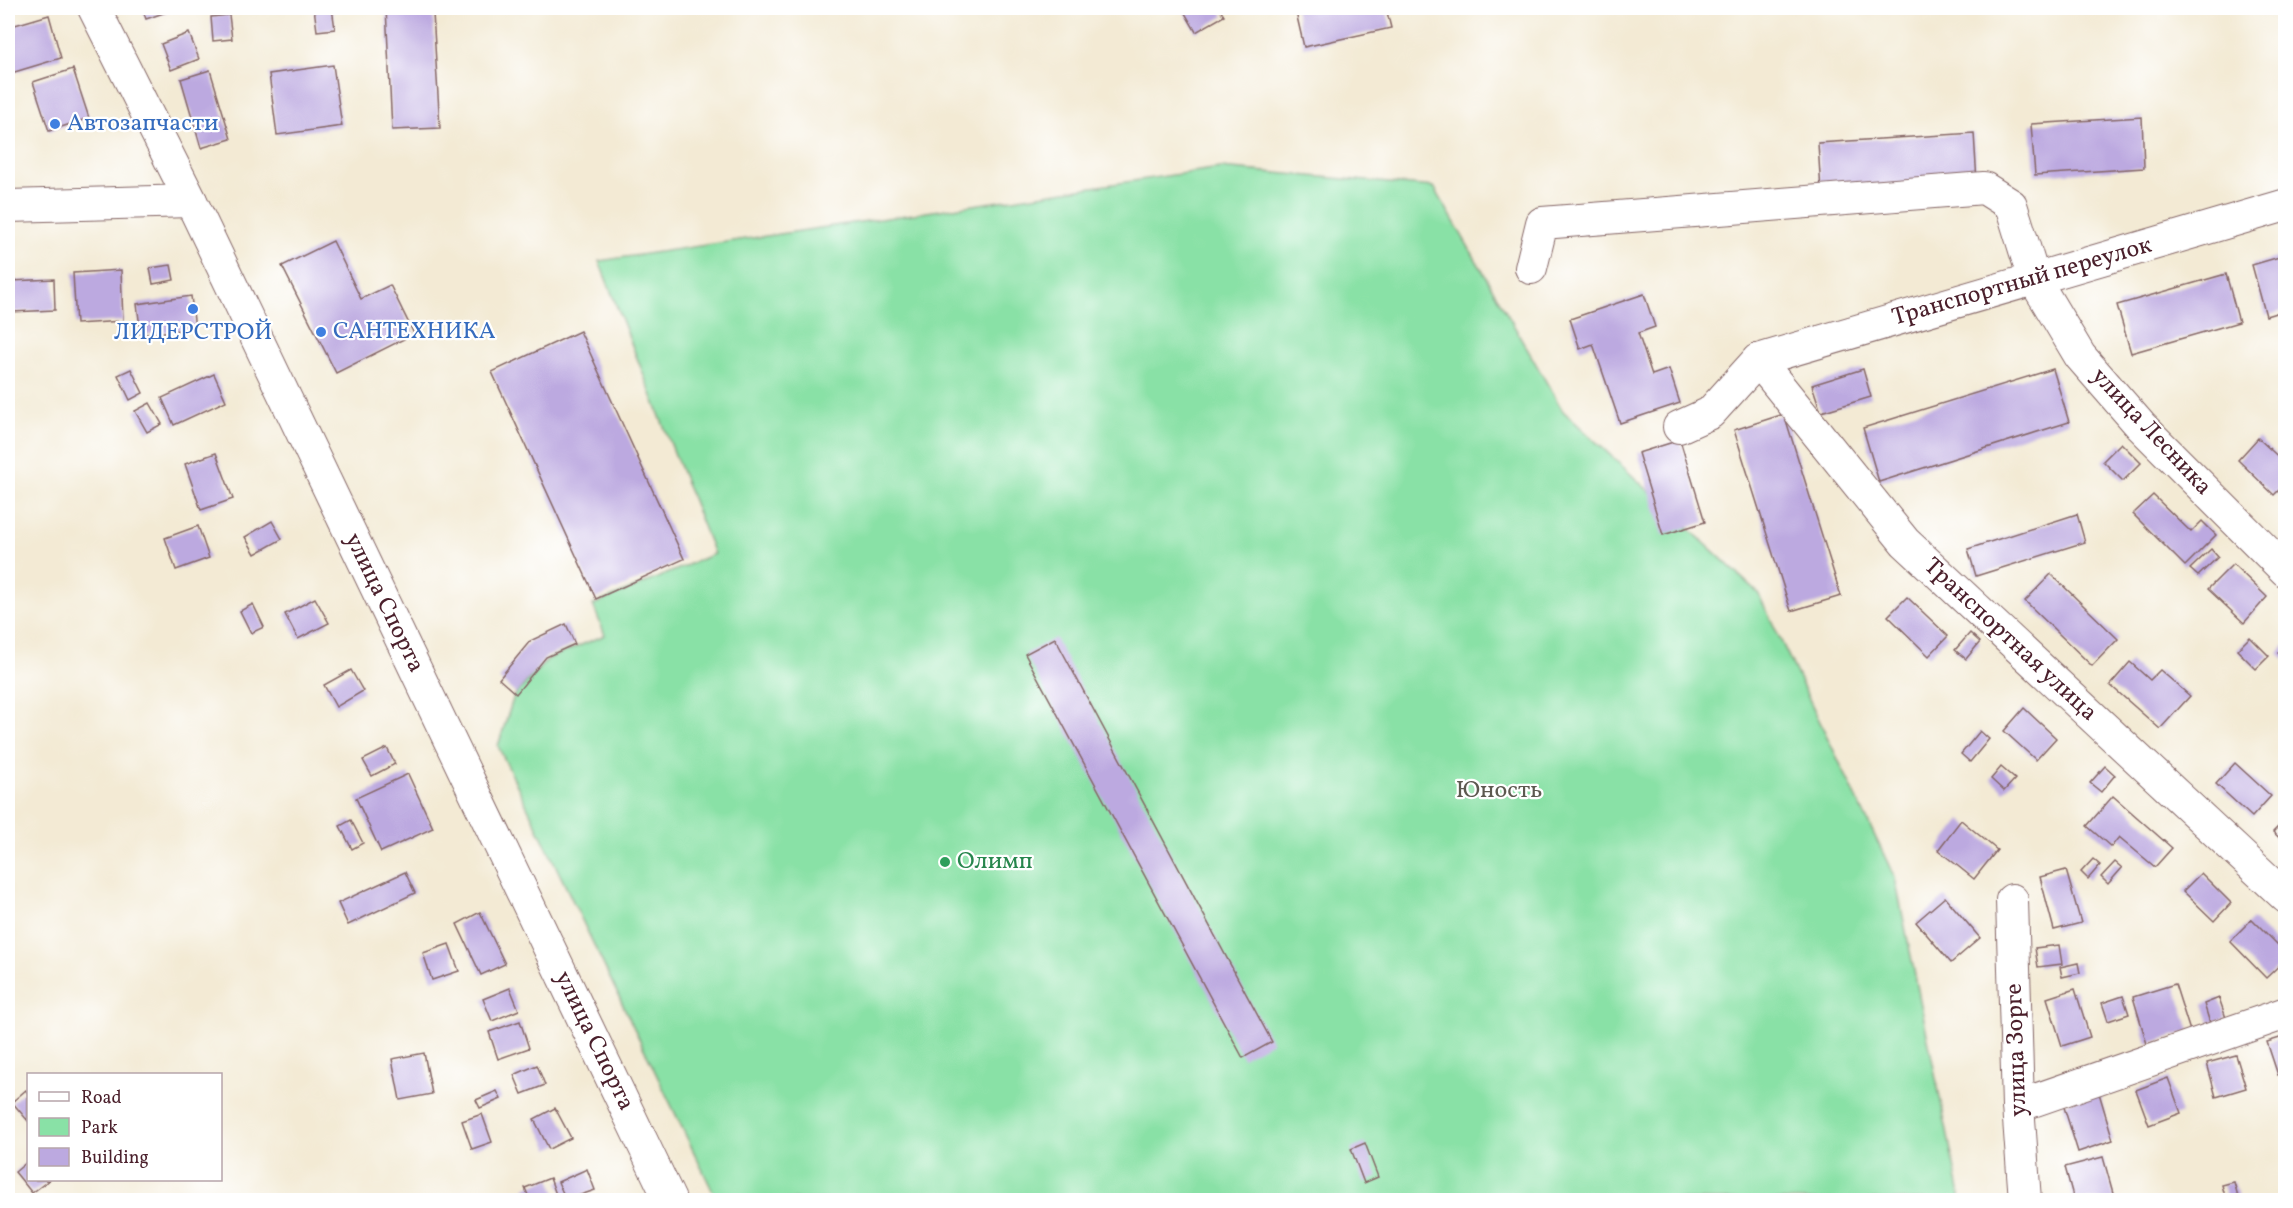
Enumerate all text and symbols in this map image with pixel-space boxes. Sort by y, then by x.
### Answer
place label: Автозапчасти [67,107,219,141]
marker: Автозапчасти [48,117,62,131]
street label: Транспортный переулок [1888,229,2156,335]
marker: ЛИДЕРСТРОЙ [186,302,200,316]
place label: САНТЕХНИКА [333,315,496,349]
place label: ЛИДЕРСТРОЙ [114,316,272,350]
marker: САНТЕХНИКА [314,325,328,339]
street label: улица Лесника [2083,360,2219,504]
street label: улица Спорта [335,527,433,679]
street label: Транспортная улица [1916,550,2104,730]
park label: Юность [1456,774,1542,808]
place label: Олимп [957,845,1033,879]
marker: Олимп [938,855,952,869]
street label: улица Спорта [545,965,643,1117]
street label: улица Зорге [1998,983,2036,1117]
legend [27,1073,222,1181]
text: Road [81,1086,122,1111]
text: Park [81,1116,118,1141]
text: Building [81,1146,149,1171]

